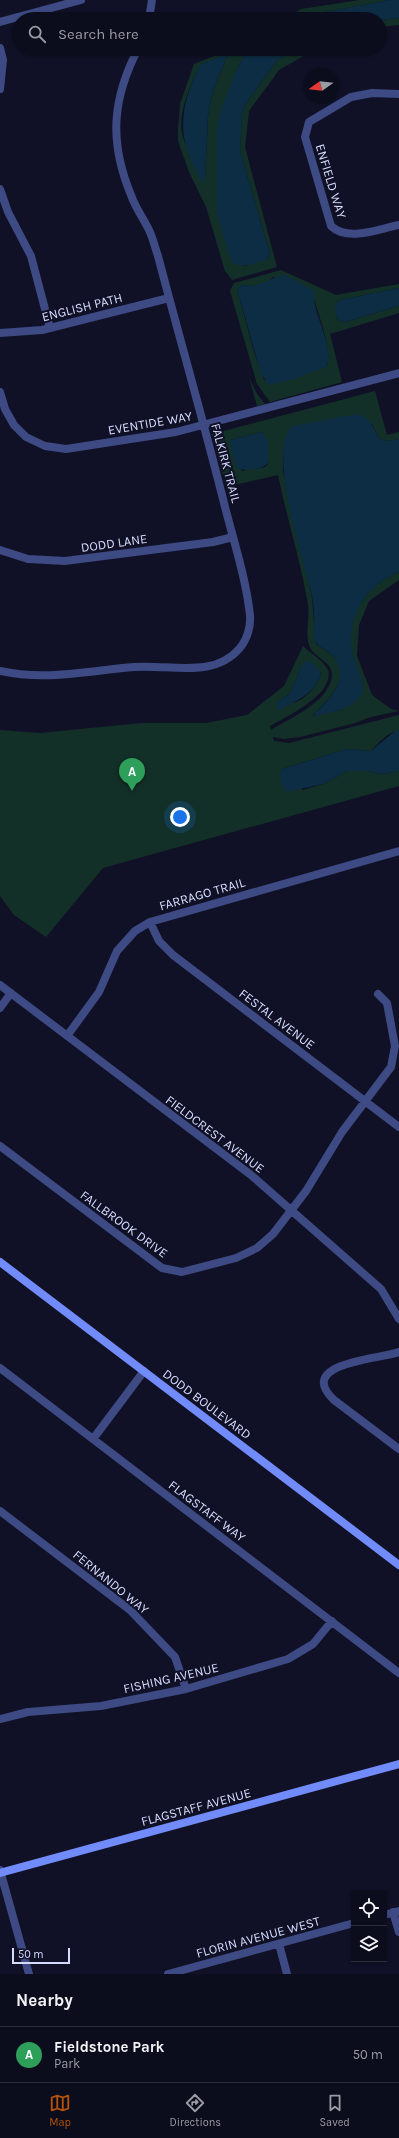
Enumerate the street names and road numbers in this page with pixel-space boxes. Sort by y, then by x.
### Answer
street label: ENFIELD WAY [313,142,349,220]
street label: ENGLISH PATH [40,290,124,324]
street label: EVENTIDE WAY [107,408,193,438]
street label: FALKIRK TRAIL [208,422,244,504]
street label: DODD LANE [80,531,148,555]
street label: FARRAGO TRAIL [157,875,247,913]
street label: FESTAL AVENUE [236,986,318,1052]
street label: FIELDCREST AVENUE [163,1092,267,1176]
street label: FALLBROOK DRIVE [77,1187,171,1261]
street label: DODD BOULEVARD [160,1366,254,1442]
street label: FLAGSTAFF WAY [166,1477,248,1545]
street label: FERNANDO WAY [70,1547,152,1617]
street label: FISHING AVENUE [122,1660,220,1696]
street label: FLAGSTAFF AVENUE [139,1785,253,1829]
street label: FLORIN AVENUE WEST [194,1913,322,1961]

